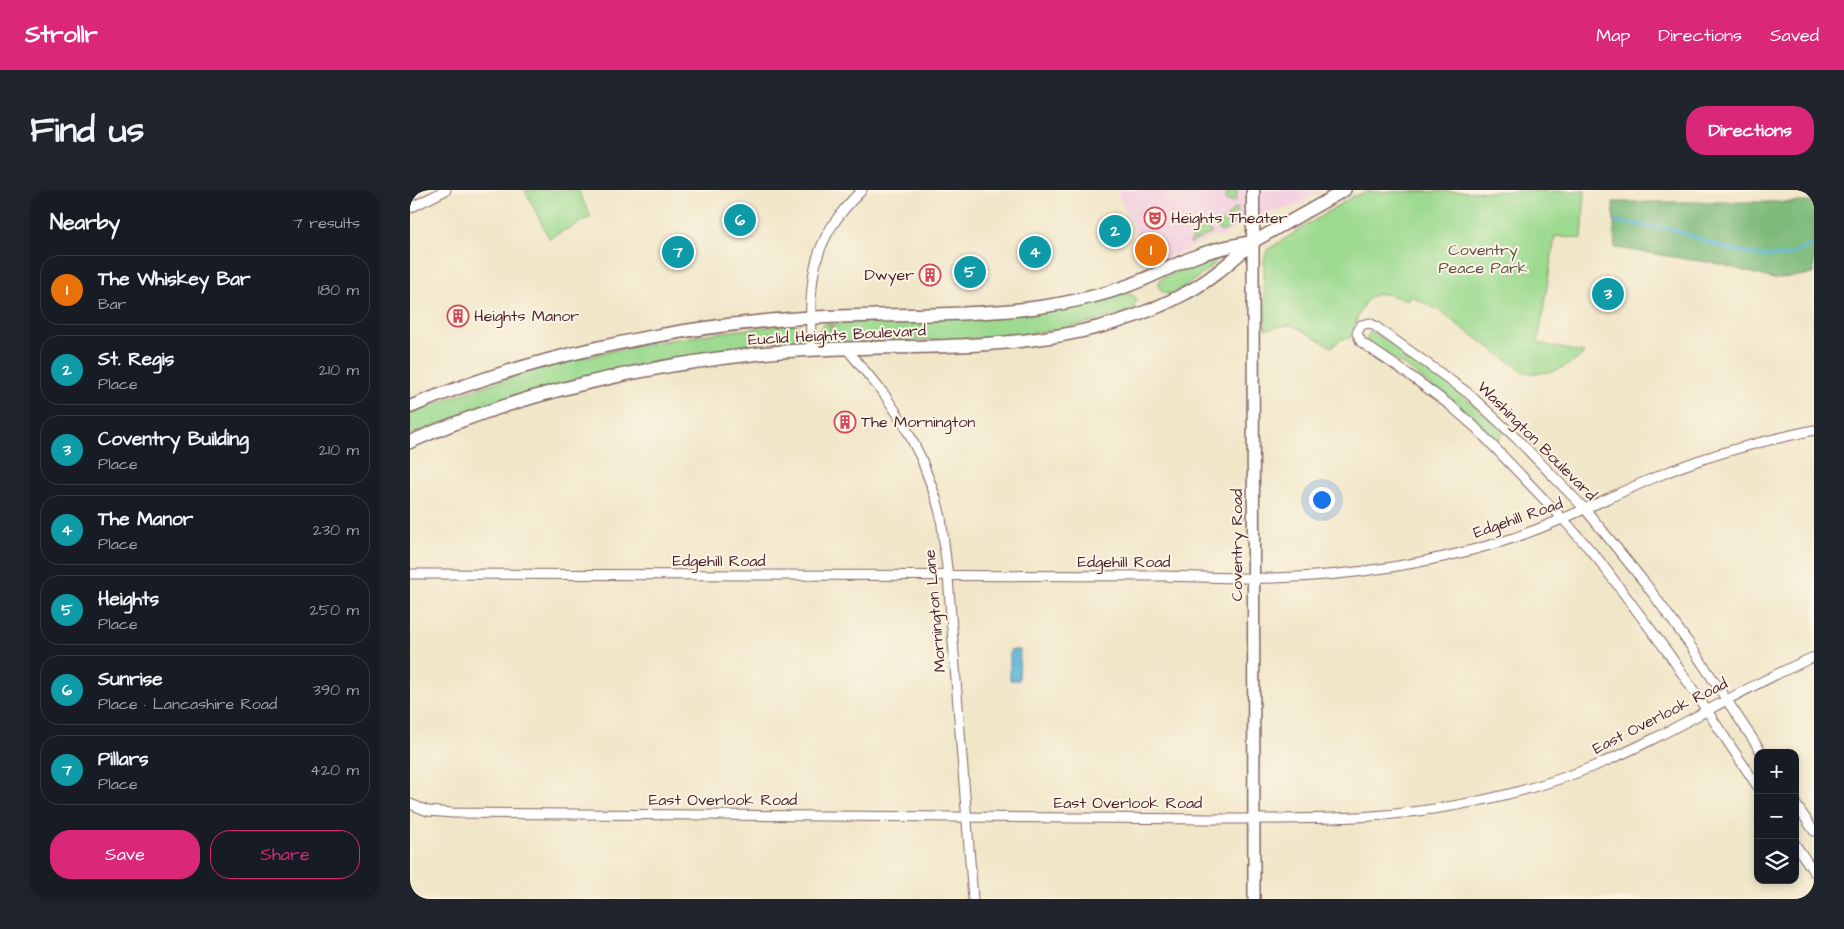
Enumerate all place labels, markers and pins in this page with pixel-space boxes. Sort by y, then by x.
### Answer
pin: 6 [724,201,756,239]
theatre icon: Heights Theater [1143,206,1167,230]
place label: Heights Theater [1171,207,1288,230]
pin: 2 [1099,212,1131,250]
pin: 1 [1135,231,1167,269]
pin: 7 [662,233,694,271]
pin: 4 [1019,233,1051,271]
pin: 5 [954,253,986,291]
building icon: Dwyer [918,263,942,287]
place label: Dwyer [864,264,914,287]
pin: 3 [1592,275,1624,313]
building icon: Heights Manor [446,304,470,328]
place label: Heights Manor [474,305,579,328]
building icon: The Mornington [833,410,857,434]
place label: The Mornington [861,411,975,434]

